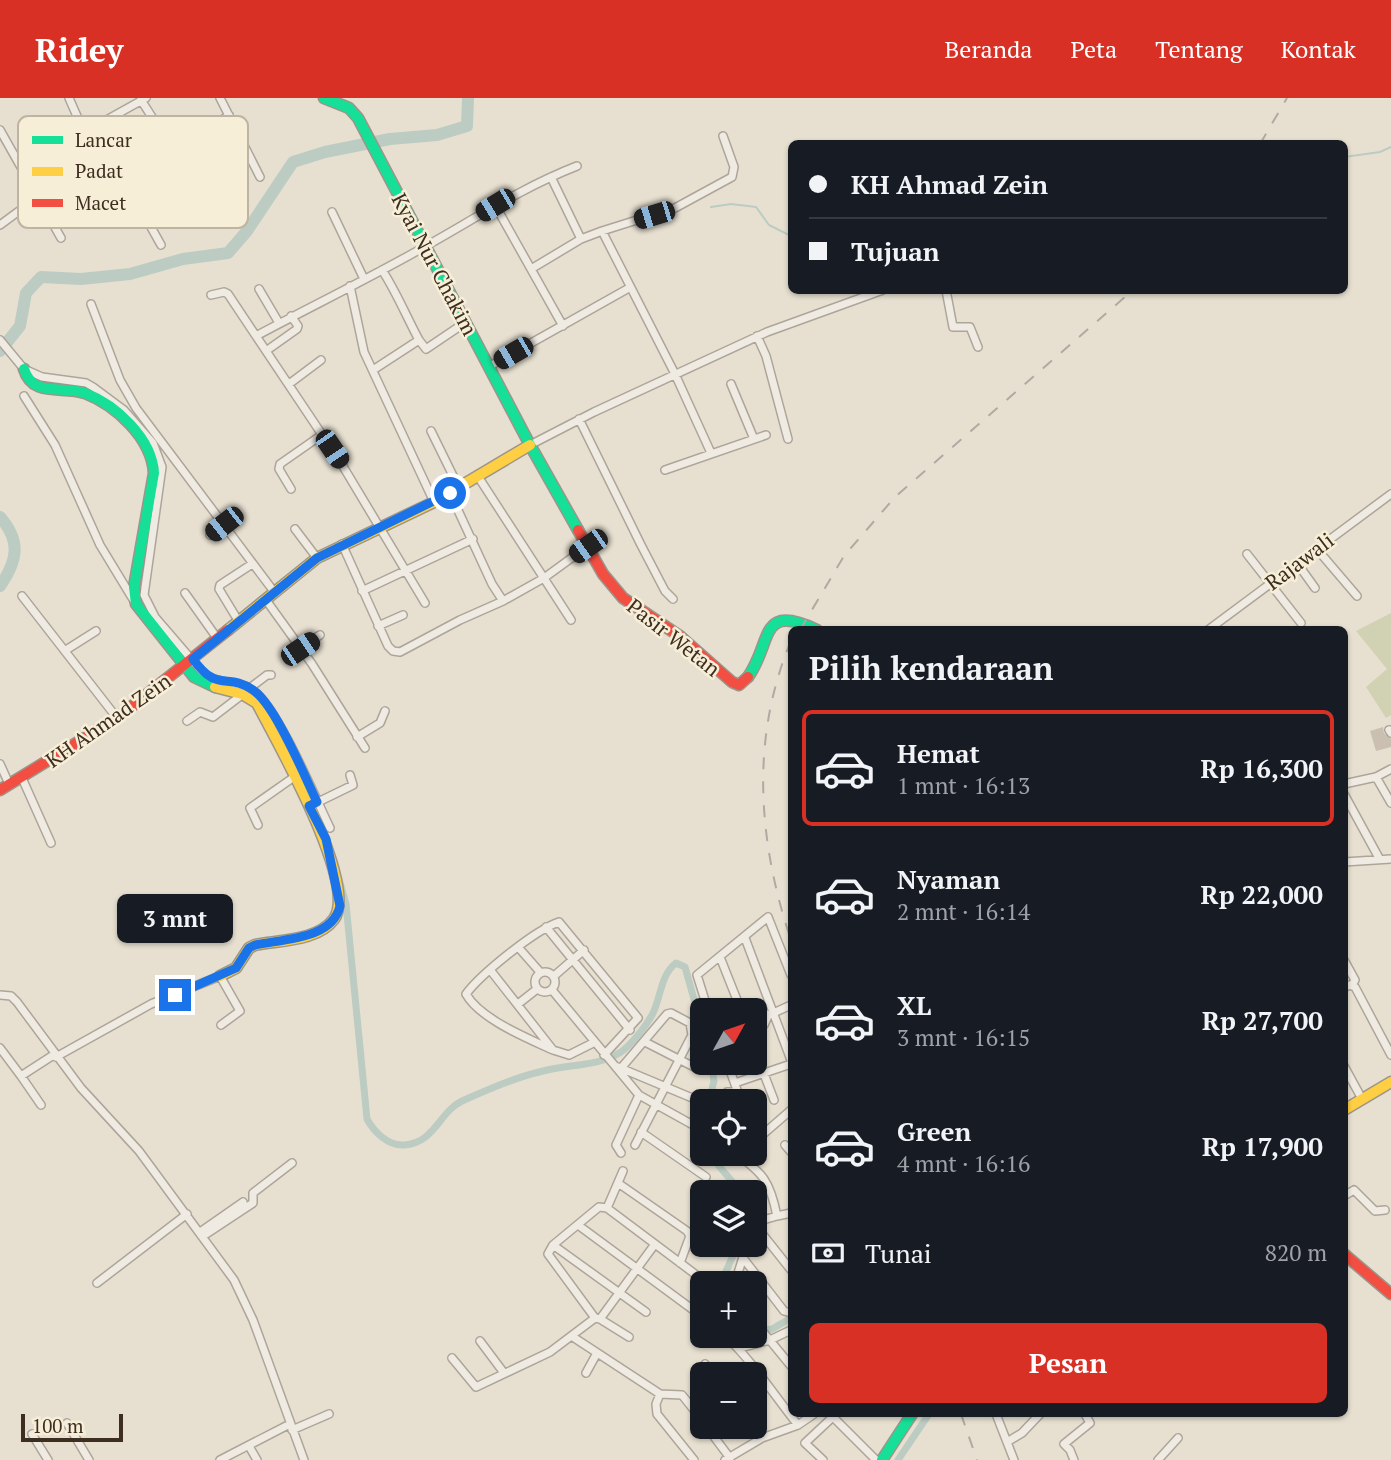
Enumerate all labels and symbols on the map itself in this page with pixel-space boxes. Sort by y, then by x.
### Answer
legend [18,116,248,228]
text: Lancar [75,127,133,152]
text: Padat [75,158,123,183]
car [472,185,519,225]
street label: Kyai Nur Chakim [386,188,484,340]
text: Macet [75,190,126,215]
car [631,199,678,231]
car [490,333,537,373]
car [312,426,353,472]
route start [434,477,466,509]
car [201,503,248,545]
car [565,525,612,567]
street label: Rajawali [1259,526,1339,596]
street label: Pasir Wetan [621,592,727,683]
car [277,629,324,669]
street label: KH Ahmad Zein [40,666,177,774]
callout: 3 mnt [117,894,233,942]
route end [159,979,191,1011]
north arrow [690,998,766,1074]
scale bar [21,1411,122,1443]

